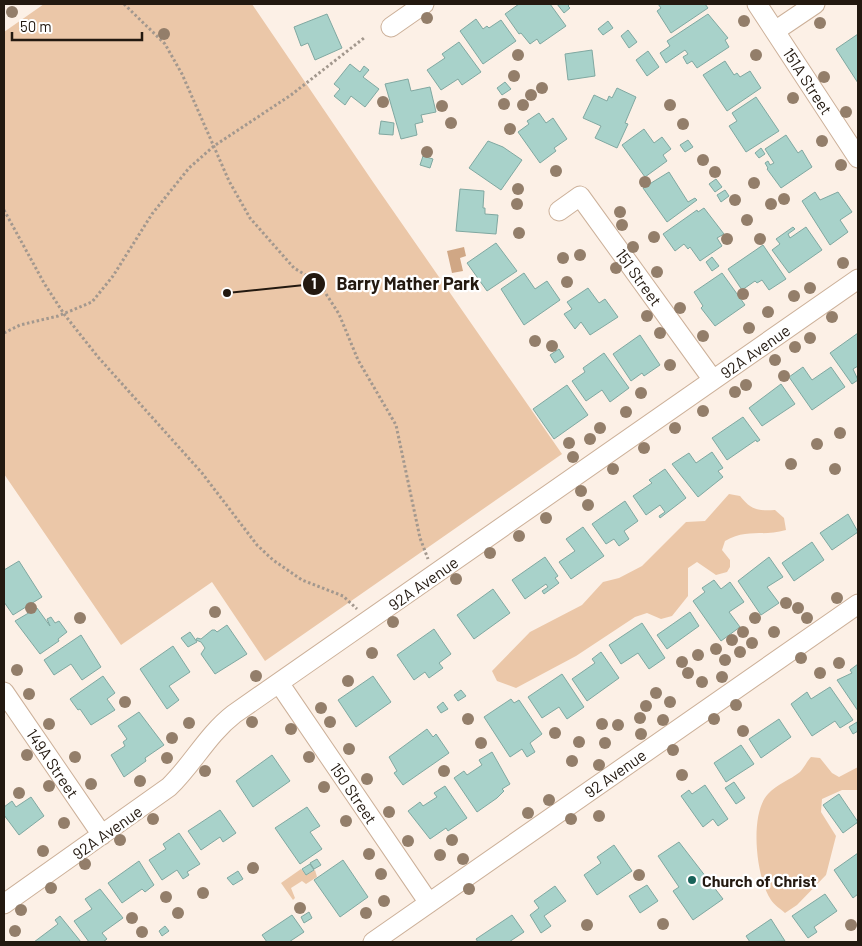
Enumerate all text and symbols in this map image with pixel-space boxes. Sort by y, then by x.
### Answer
scale bar [12,10,142,42]
text: 50 m [20,17,52,35]
street label: 151A Street [779,44,837,118]
street label: 151 Street [612,245,666,309]
callout: Barry Mather Park [301,268,489,301]
text: Barry Mather Park [336,272,480,294]
text: 1 [311,274,317,292]
street label: 92A Avenue [717,320,793,382]
street label: 92A Avenue [385,552,461,614]
street label: 149A Street [23,725,83,801]
street label: 92 Avenue [580,745,650,801]
street label: 150 Street [327,759,381,827]
street label: 92A Avenue [69,801,145,863]
place label: Church of Christ [702,871,817,890]
marker: Church of Christ [686,874,698,886]

